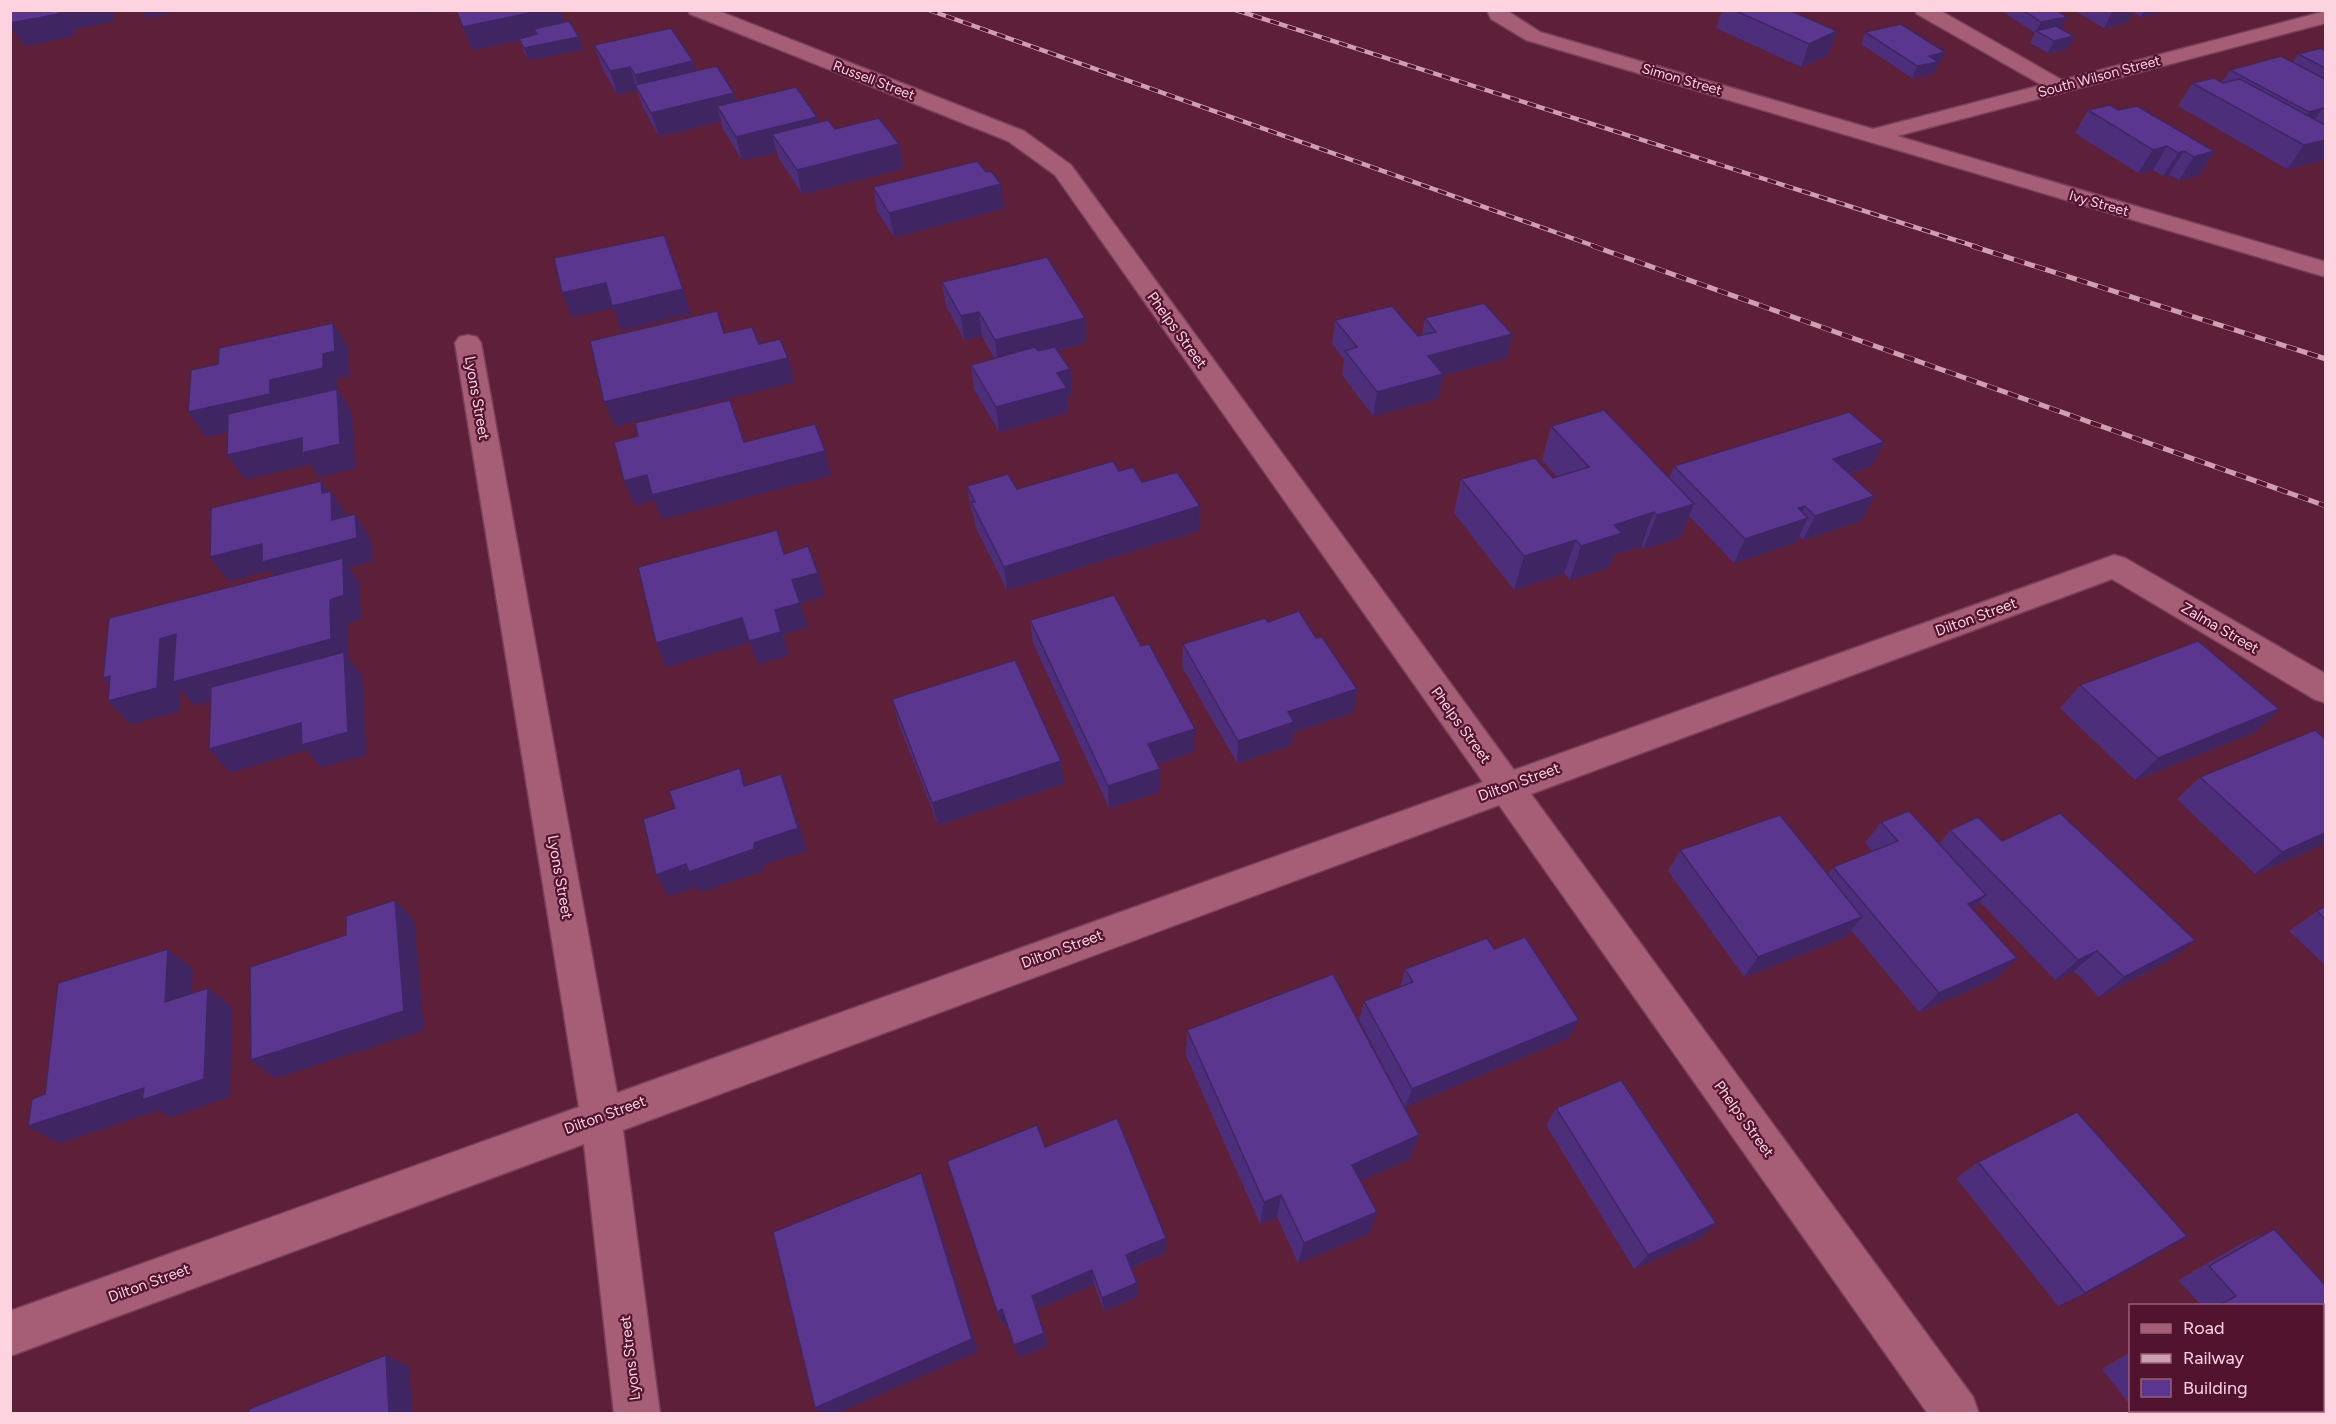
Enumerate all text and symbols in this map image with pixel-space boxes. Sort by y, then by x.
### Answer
street label: South Wilson Street [2036,52,2162,101]
street label: Russell Street [831,57,917,104]
street label: Simon Street [1640,60,1724,99]
street label: Ivy Street [2067,187,2131,220]
street label: Phelps Street [1143,288,1211,372]
street label: Lyons Street [461,354,493,442]
street label: Dilton Street [1933,594,2020,640]
street label: Zalma Street [2178,599,2262,658]
street label: Phelps Street [1427,683,1495,767]
street label: Dilton Street [1476,759,1563,805]
street label: Lyons Street [544,833,576,921]
street label: Dilton Street [1019,926,1106,972]
street label: Phelps Street [1710,1077,1778,1161]
street label: Dilton Street [562,1092,649,1138]
street label: Dilton Street [106,1260,193,1306]
legend [2129,1304,2324,1412]
street label: Lyons Street [616,1314,644,1401]
text: Road [2183,1317,2224,1339]
text: Railway [2183,1347,2245,1369]
text: Building [2183,1377,2248,1399]

